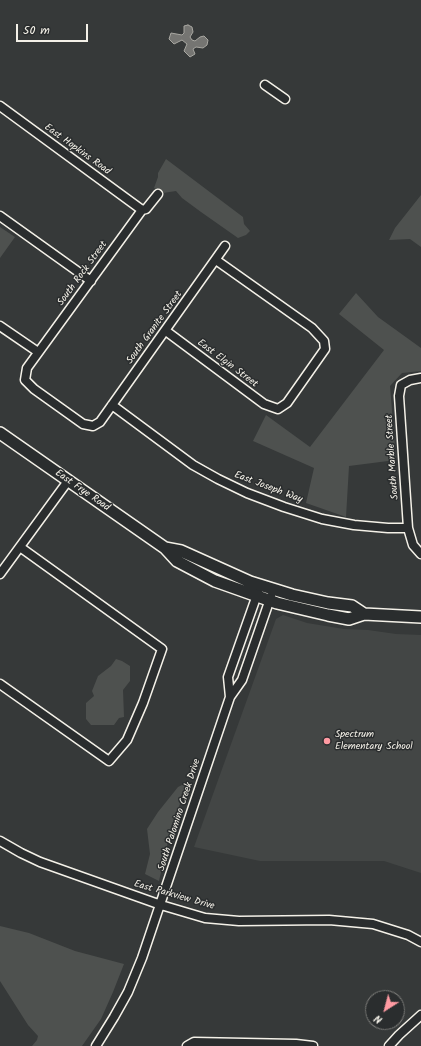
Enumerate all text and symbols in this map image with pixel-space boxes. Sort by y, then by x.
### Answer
scale bar [18,16,90,42]
text: 50 m [23,21,50,40]
street label: East Hopkins Road [41,122,113,178]
street label: South Rock Street [56,239,110,309]
street label: South Granite Street [124,289,186,367]
street label: East Elgin Street [194,337,260,391]
street label: South Marble Street [384,414,402,500]
street label: East Frye Road [52,468,112,514]
street label: East Joseph Way [232,469,304,507]
place label: Spectrum Elementary School [335,729,413,752]
marker: Spectrum Elementary School [322,736,332,746]
street label: South Palomino Creek Drive [156,757,204,873]
street label: East Parkview Drive [132,879,216,913]
north arrow [365,990,405,1030]
text: N [370,1010,387,1028]

